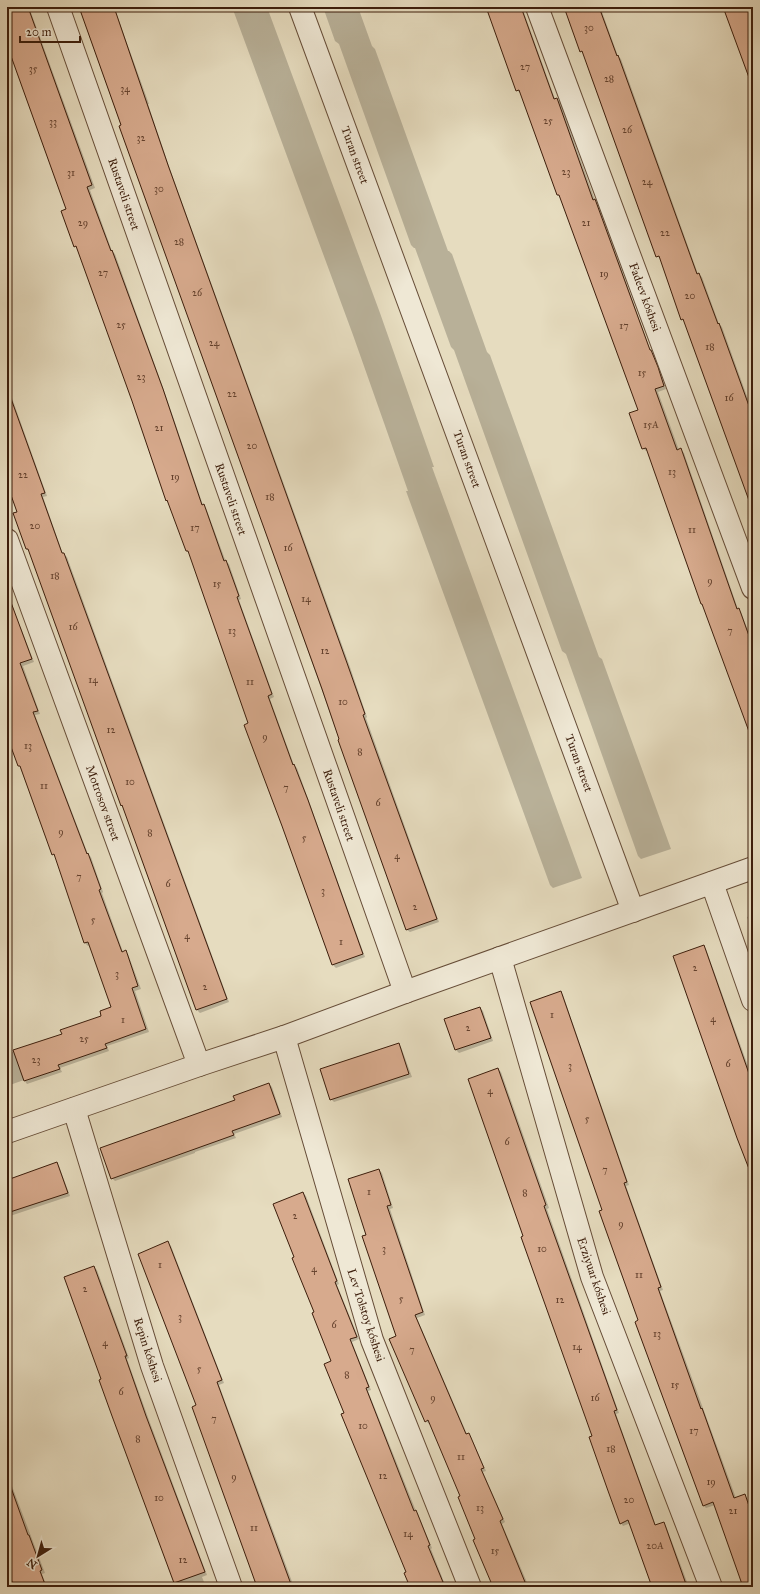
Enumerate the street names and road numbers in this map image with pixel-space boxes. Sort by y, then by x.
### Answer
street label: Turan street [338,124,372,186]
street label: Rustaveli street [105,156,143,233]
street label: Fadeev kóshesi [626,261,664,334]
street label: Turan street [450,428,484,490]
street label: Rustaveli street [212,461,250,538]
street label: Turan street [562,732,596,794]
street label: Motrosov street [83,763,123,843]
street label: Rustaveli street [320,767,358,844]
street label: Erziyuar kóshesi [574,1235,614,1317]
street label: Lev Tolstoy kóshesi [344,1267,388,1364]
street label: Repin kóshesi [131,1316,165,1385]

